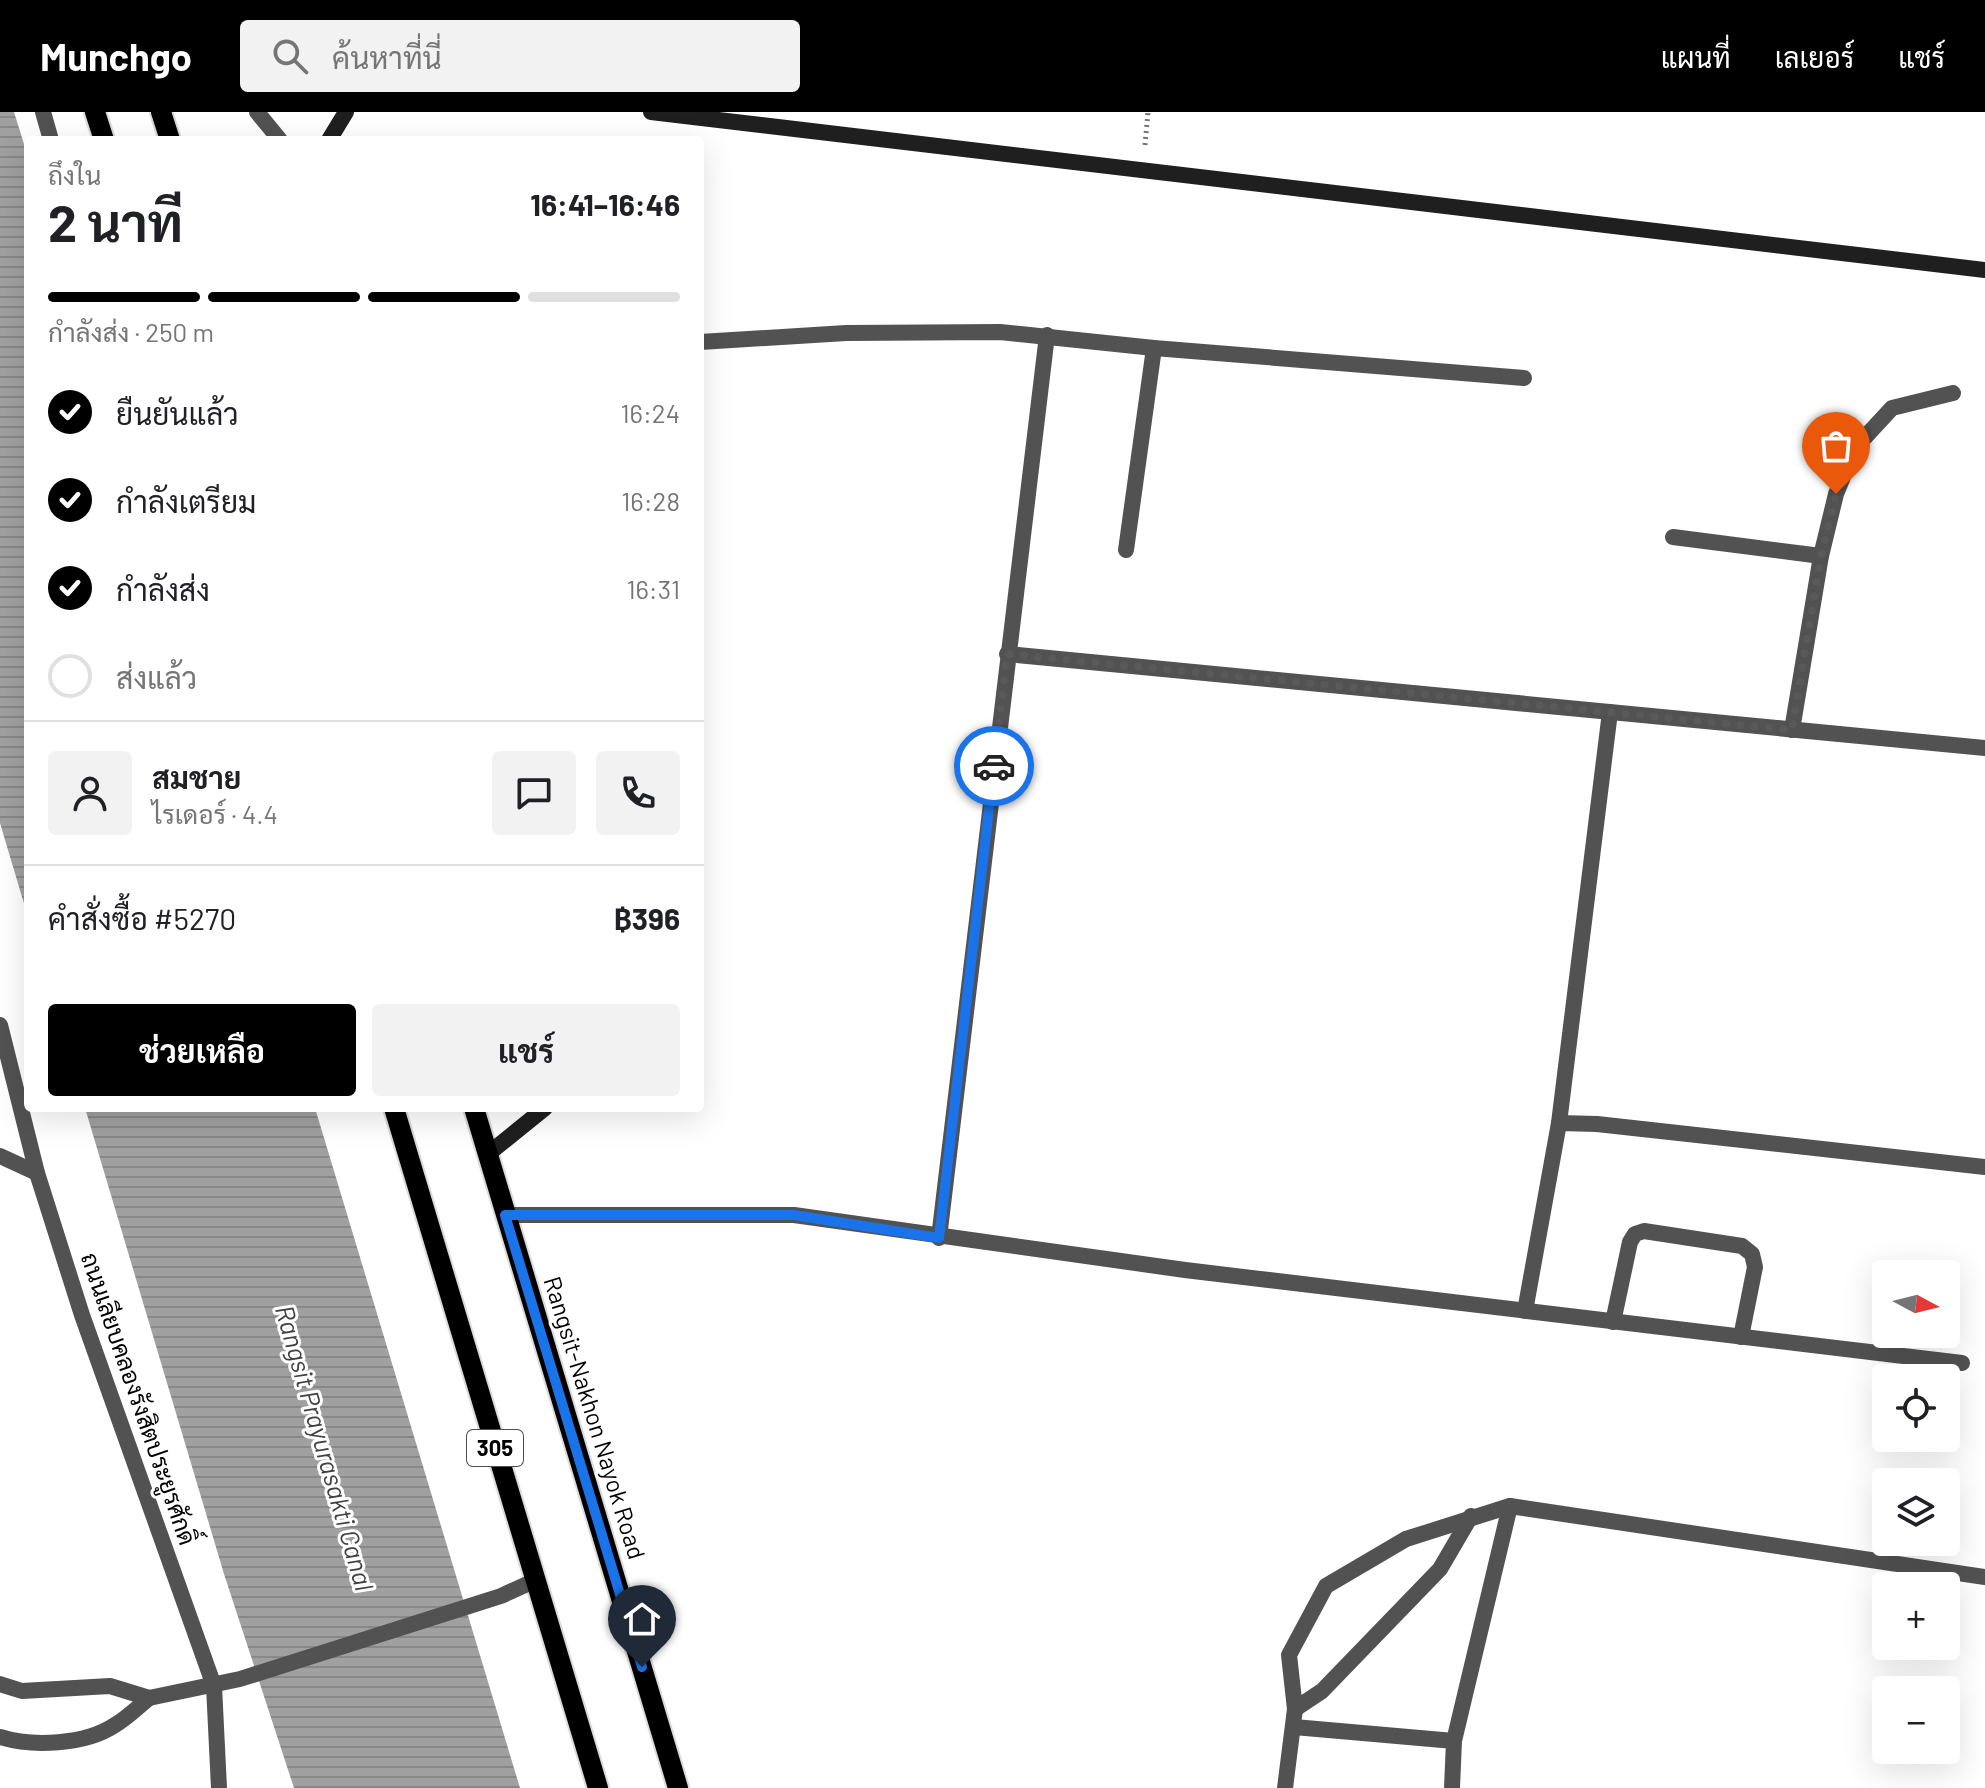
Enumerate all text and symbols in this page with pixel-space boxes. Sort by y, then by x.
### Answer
search box [240,20,800,92]
text: Munchgo [40,33,192,79]
icon: search [268,34,312,78]
text: ค้นหาที่นี่ [332,39,442,75]
text: แผนที่ [1661,40,1731,74]
text: เลเยอร์ [1775,40,1854,74]
text: แชร์ [1898,40,1945,74]
text: ถึงใน [48,159,101,190]
text: 16:41–16:46 [530,186,680,222]
text: 2 นาที [48,190,183,252]
text: กำลังส่ง · 250 m [48,316,214,347]
icon: check [48,390,92,434]
text: ยืนยันแล้ว [116,395,239,431]
text: 16:24 [620,397,680,428]
pin [1802,412,1870,494]
icon: bag [1814,424,1858,468]
icon: check [48,478,92,522]
text: กำลังเตรียม [116,483,256,519]
text: 16:28 [621,485,680,516]
icon: check [48,566,92,610]
text: กำลังส่ง [116,571,210,607]
text: 16:31 [626,573,680,604]
text: ส่งแล้ว [116,659,197,695]
courier [954,726,1034,806]
icon: car [972,744,1016,788]
button: person [48,751,132,835]
button: chat [492,751,576,835]
button: phone [596,751,680,835]
text: สมชาย [152,759,241,795]
text: ไรเดอร์ · 4.4 [152,798,278,829]
text: คำสั่งซื้อ #5270 [48,900,236,936]
text: ฿396 [614,900,680,936]
button: ช่วยเหลือ [48,1004,356,1096]
button: แชร์ [372,1004,680,1096]
street label: ถนนเลียบคลองรังสิตประยูรศักดิ์ [72,1247,209,1550]
north arrow [1872,1260,1960,1348]
map controls [1872,1260,1960,1764]
street label: Rangsit-Nakhon Nayok Road [539,1273,652,1562]
water label: Rangsit Prayurasakti Canal [270,1301,381,1594]
button: locate [1872,1364,1960,1452]
road number: 305 [467,1430,523,1466]
button: layers [1872,1468,1960,1556]
button: + [1872,1572,1960,1660]
pin [608,1585,676,1667]
icon: home [620,1597,664,1641]
button: − [1872,1676,1960,1764]

